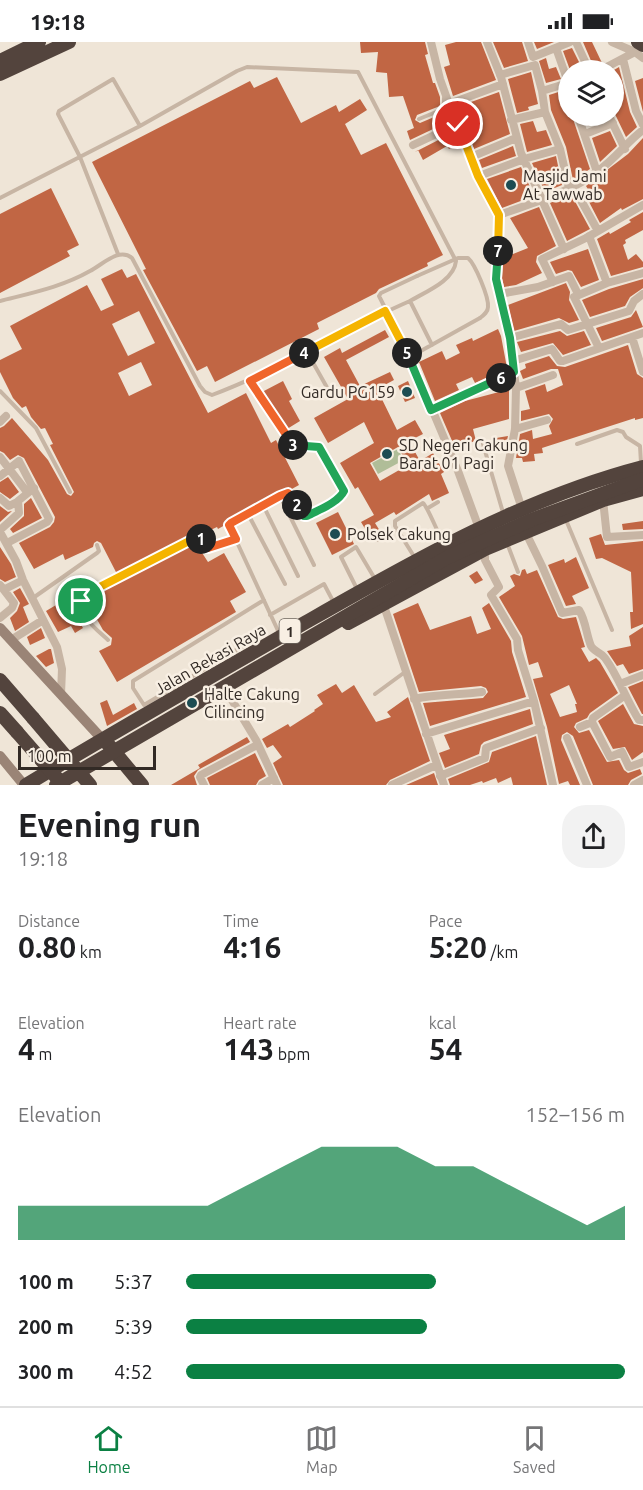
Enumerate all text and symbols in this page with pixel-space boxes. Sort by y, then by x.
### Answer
text: 19:18 [30,9,85,34]
map controls [558,60,624,126]
button: layers [558,60,624,126]
pin [432,98,483,149]
icon: check [441,107,474,140]
place label: Masjid Jami At Tawwab [523,167,607,203]
marker: Masjid Jami At Tawwab [504,178,518,192]
pin: 7 [483,236,513,266]
text: 7 [493,242,503,260]
pin: 4 [289,338,319,368]
pin: 5 [392,338,422,368]
text: 4 [299,344,309,362]
text: 5 [402,344,412,362]
pin: 6 [486,363,516,393]
text: 6 [496,369,506,387]
place label: Gardu PG159 [301,383,395,401]
marker: Gardu PG159 [400,385,414,399]
pin: 3 [278,430,308,460]
text: 3 [288,436,298,454]
place label: SD Negeri Cakung Barat 01 Pagi [399,436,528,472]
marker: SD Negeri Cakung Barat 01 Pagi [380,447,394,461]
pin: 2 [282,490,312,520]
text: 2 [292,496,302,514]
pin: 1 [186,524,216,554]
place label: Polsek Cakung [347,525,451,543]
marker: Polsek Cakung [328,527,342,541]
text: 1 [196,530,206,548]
pin [55,575,106,626]
icon: arrive [64,584,97,617]
road number: 1 [280,619,300,643]
street label: Jalan Bekasi Raya [151,620,269,698]
place label: Halte Cakung Cilincing [204,685,300,721]
marker: Halte Cakung Cilincing [185,696,199,710]
scale bar [18,743,156,770]
text: 100 m [27,747,72,765]
button: share [562,805,625,868]
text: Evening run [18,806,201,843]
text: 19:18 [18,847,68,870]
text: Distance [18,912,80,930]
text: Time [223,912,259,930]
text: Pace [429,912,463,930]
text: 0.80 [18,930,76,964]
text: 4:16 [223,930,281,964]
text: 5:20 [429,930,487,964]
text: km [76,943,102,961]
text: /km [487,943,518,961]
text: Elevation [18,1014,85,1032]
text: Heart rate [223,1014,297,1032]
text: kcal [429,1014,456,1032]
text: 4 [18,1032,35,1066]
text: 143 [223,1032,274,1066]
text: 54 [429,1032,463,1066]
text: m [35,1045,52,1063]
text: bpm [274,1045,310,1063]
text: Elevation [18,1103,101,1126]
text: 152–156 m [526,1103,625,1126]
text: 100 m [18,1270,74,1293]
text: 5:37 [114,1270,153,1293]
text: 200 m [18,1315,74,1338]
text: 5:39 [114,1315,153,1338]
text: 300 m [18,1360,74,1383]
text: 4:52 [114,1360,153,1383]
tab: Home [87,1422,131,1476]
tab: Map [305,1422,338,1476]
tab: Saved [513,1422,556,1476]

